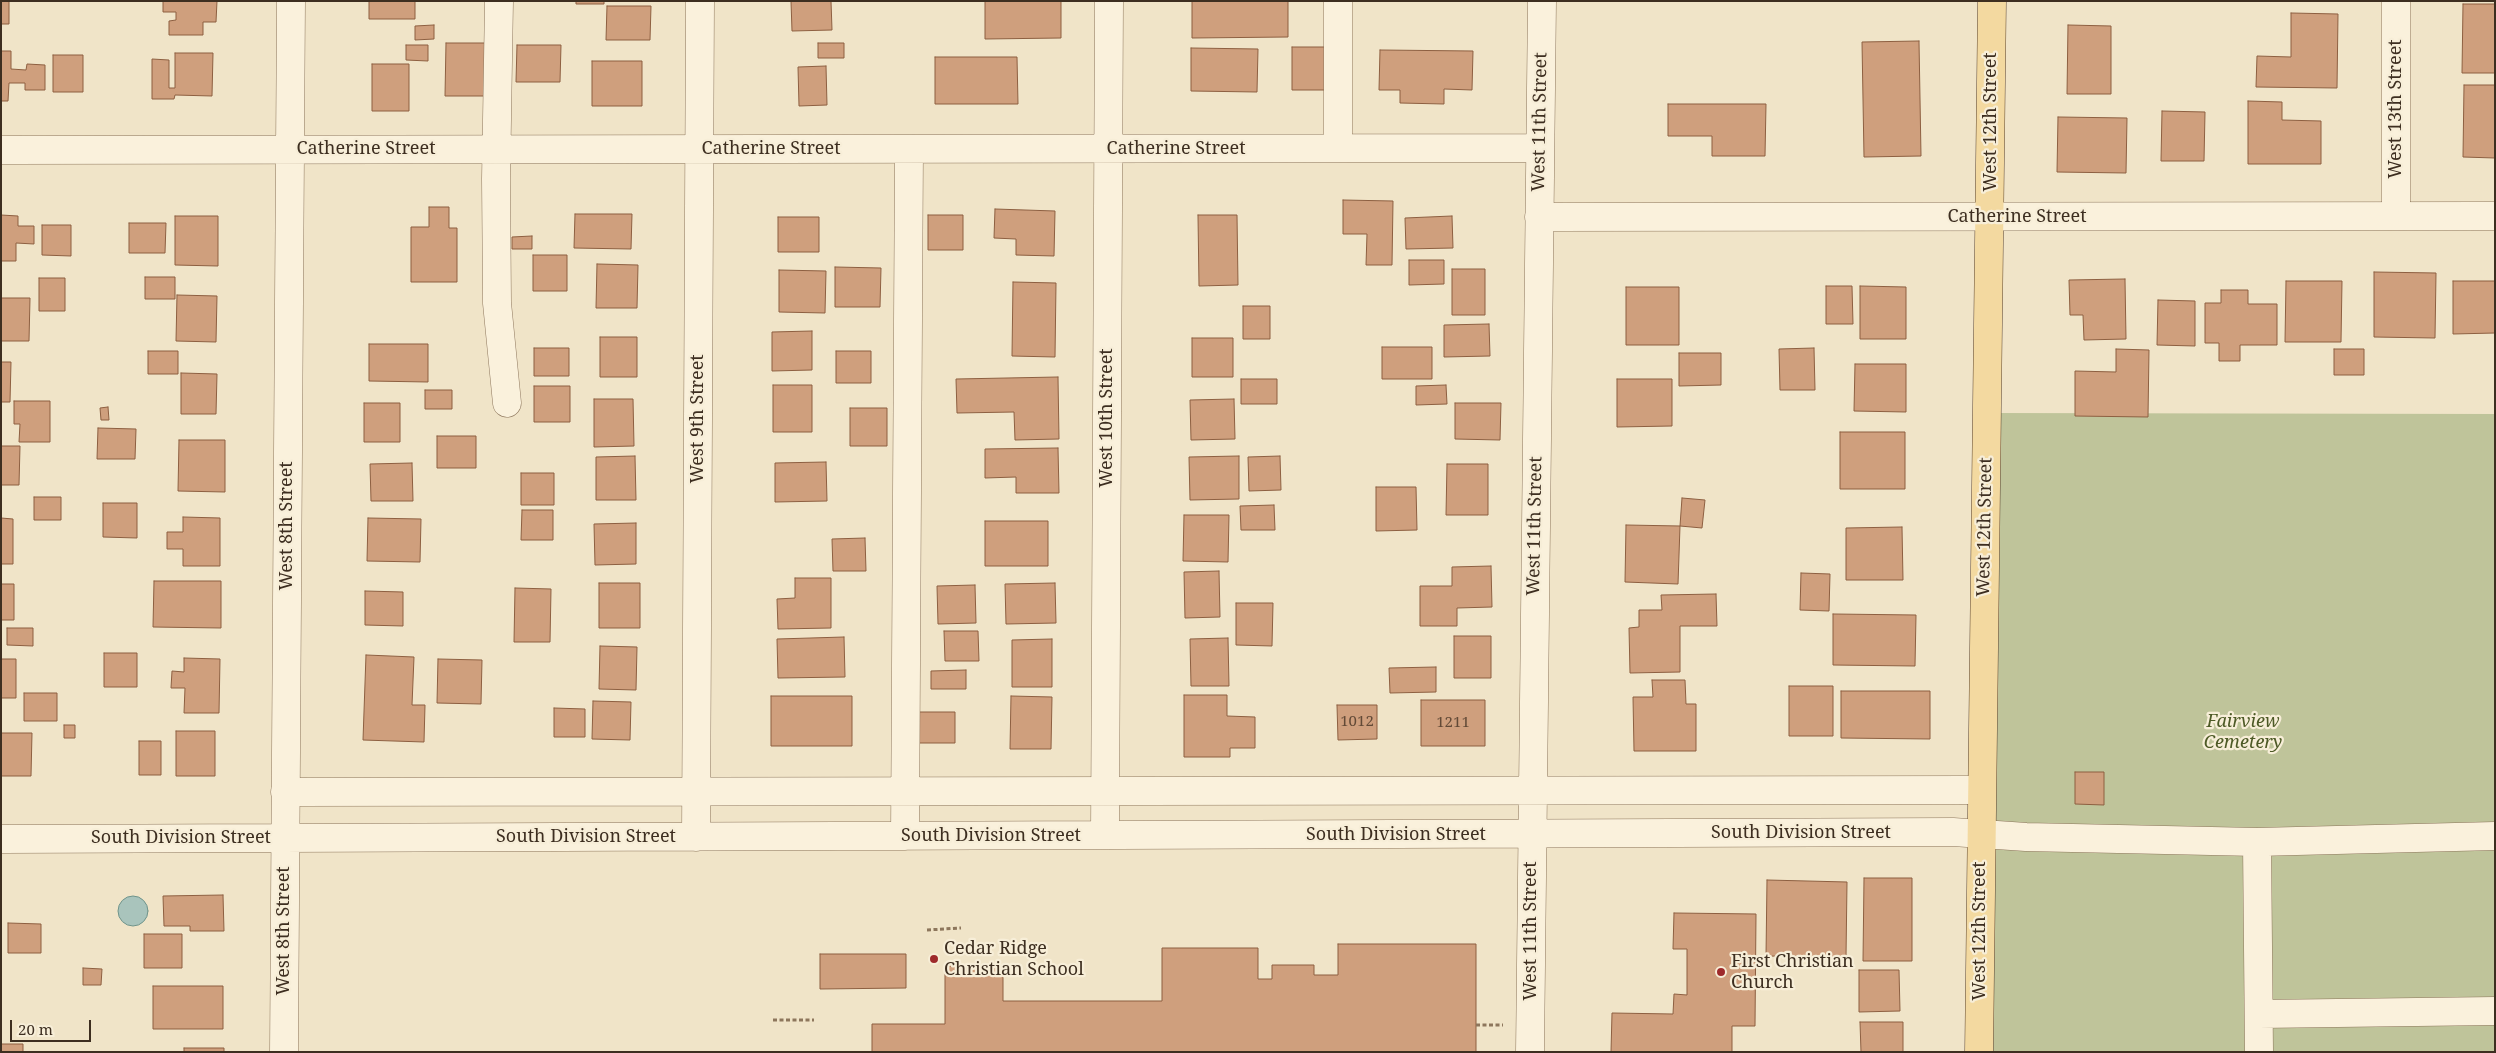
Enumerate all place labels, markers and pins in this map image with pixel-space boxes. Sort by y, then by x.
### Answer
place label: Cedar Ridge Christian School [944,938,1084,981]
place label: First Christian Church [1731,951,1854,994]
marker: Cedar Ridge Christian School [928,953,940,965]
marker: First Christian Church [1715,966,1727,978]

